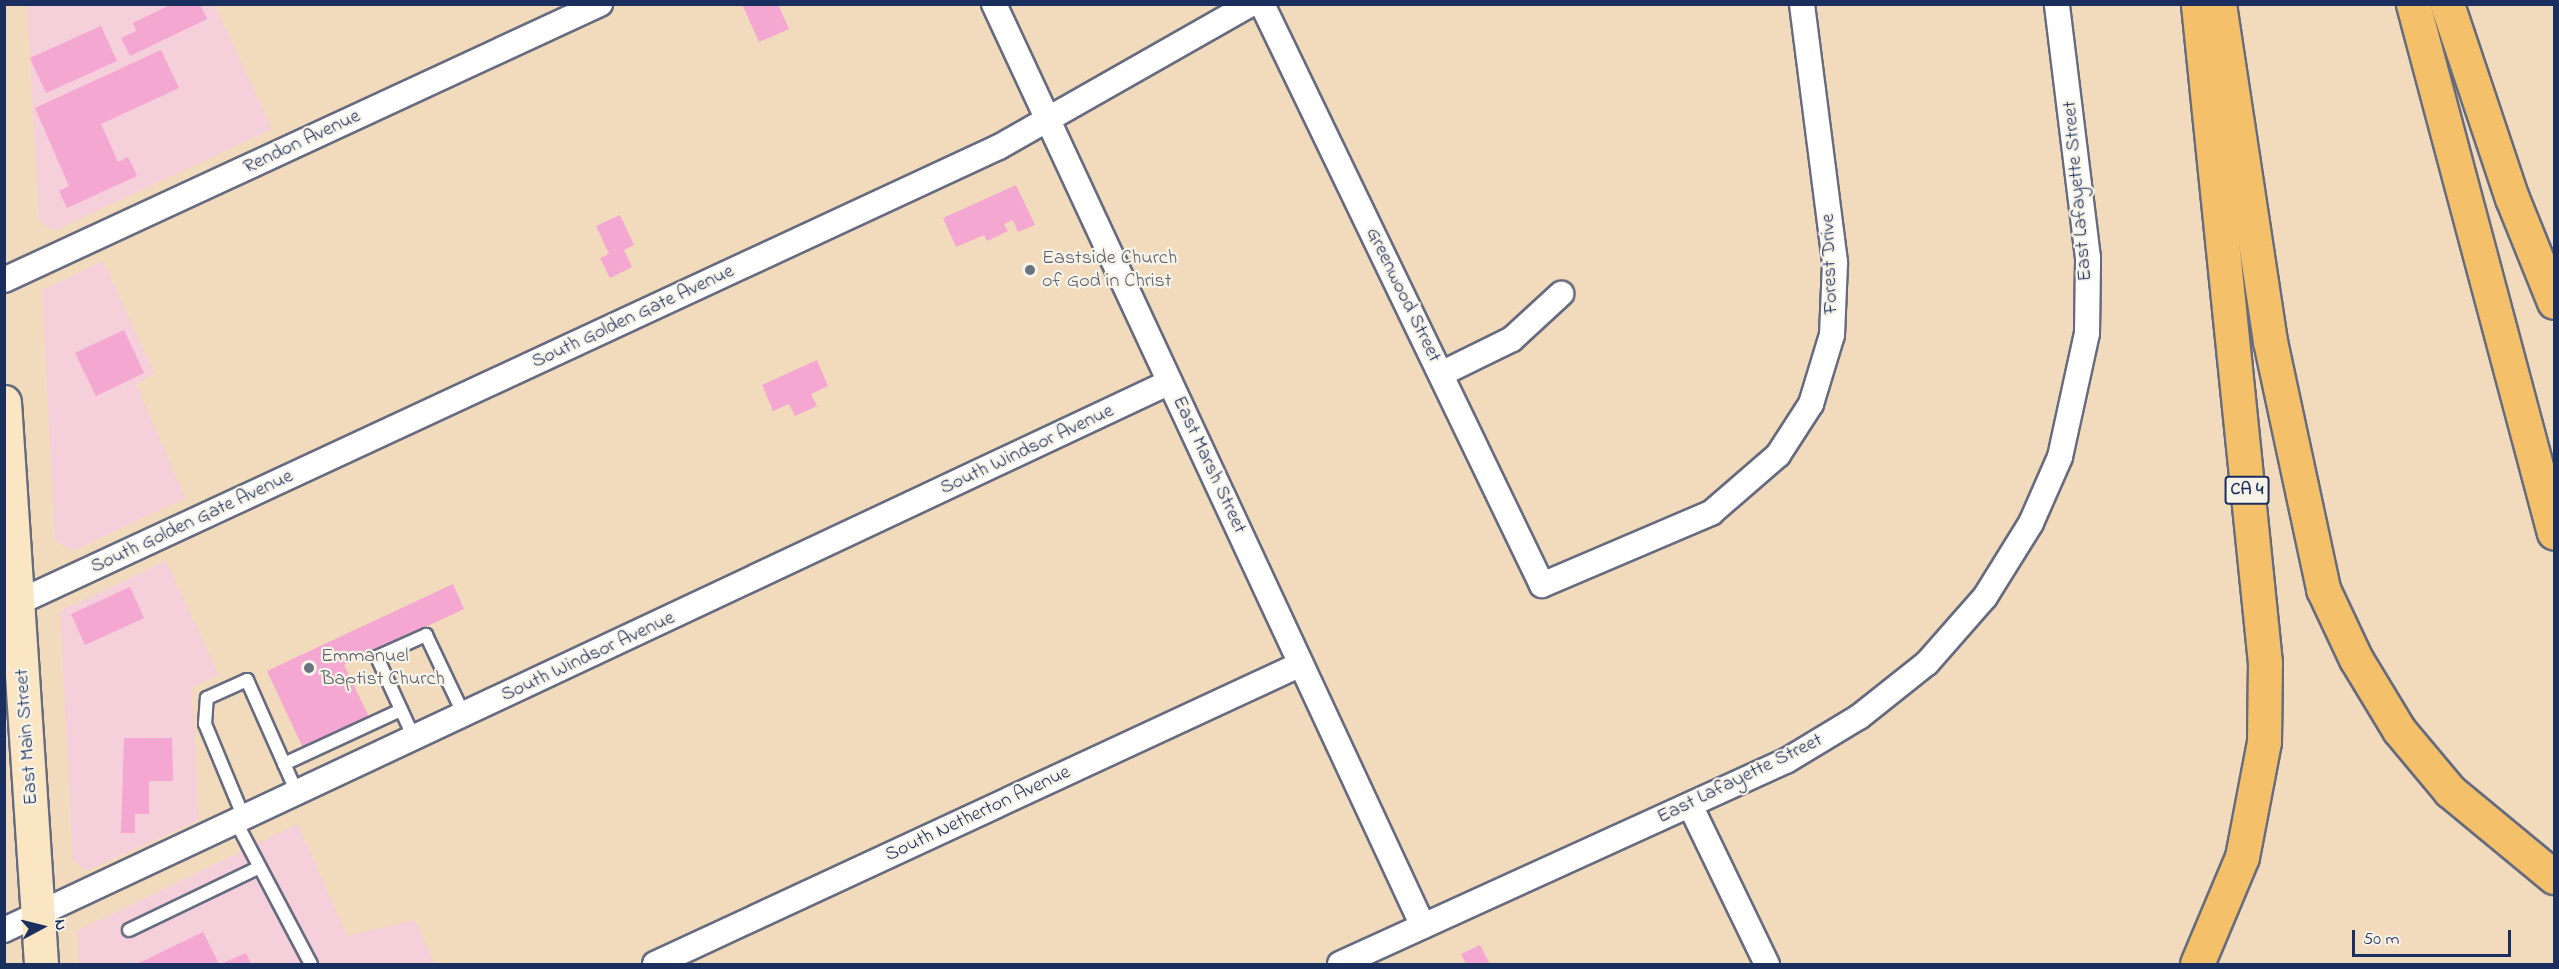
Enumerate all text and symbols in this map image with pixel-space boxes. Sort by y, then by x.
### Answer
street label: East Lafayette Street [2058,100,2098,282]
street label: Rendon Avenue [240,104,364,180]
street label: Forest Drive [1816,213,1844,315]
street label: Greenwood Street [1360,224,1446,366]
place label: Eastside Church of God in Christ [1042,246,1177,293]
street label: South Golden Gate Avenue [528,260,738,374]
marker: Eastside Church of God in Christ [1023,263,1037,277]
street label: East Marsh Street [1167,392,1251,538]
street label: South Windsor Avenue [936,399,1118,501]
street label: South Golden Gate Avenue [87,465,297,579]
road number: CA 4 [2224,475,2270,505]
street label: South Windsor Avenue [497,606,679,708]
place label: Emmanuel Baptist Church [321,644,445,691]
marker: Emmanuel Baptist Church [302,661,316,675]
street label: East Main Street [10,668,44,806]
street label: East Lafayette Street [1653,729,1827,829]
street label: South Netherton Avenue [882,761,1074,867]
north arrow [12,897,72,957]
text: N [47,918,72,932]
scale bar [2355,918,2514,956]
text: 50 m [2363,927,2400,953]

